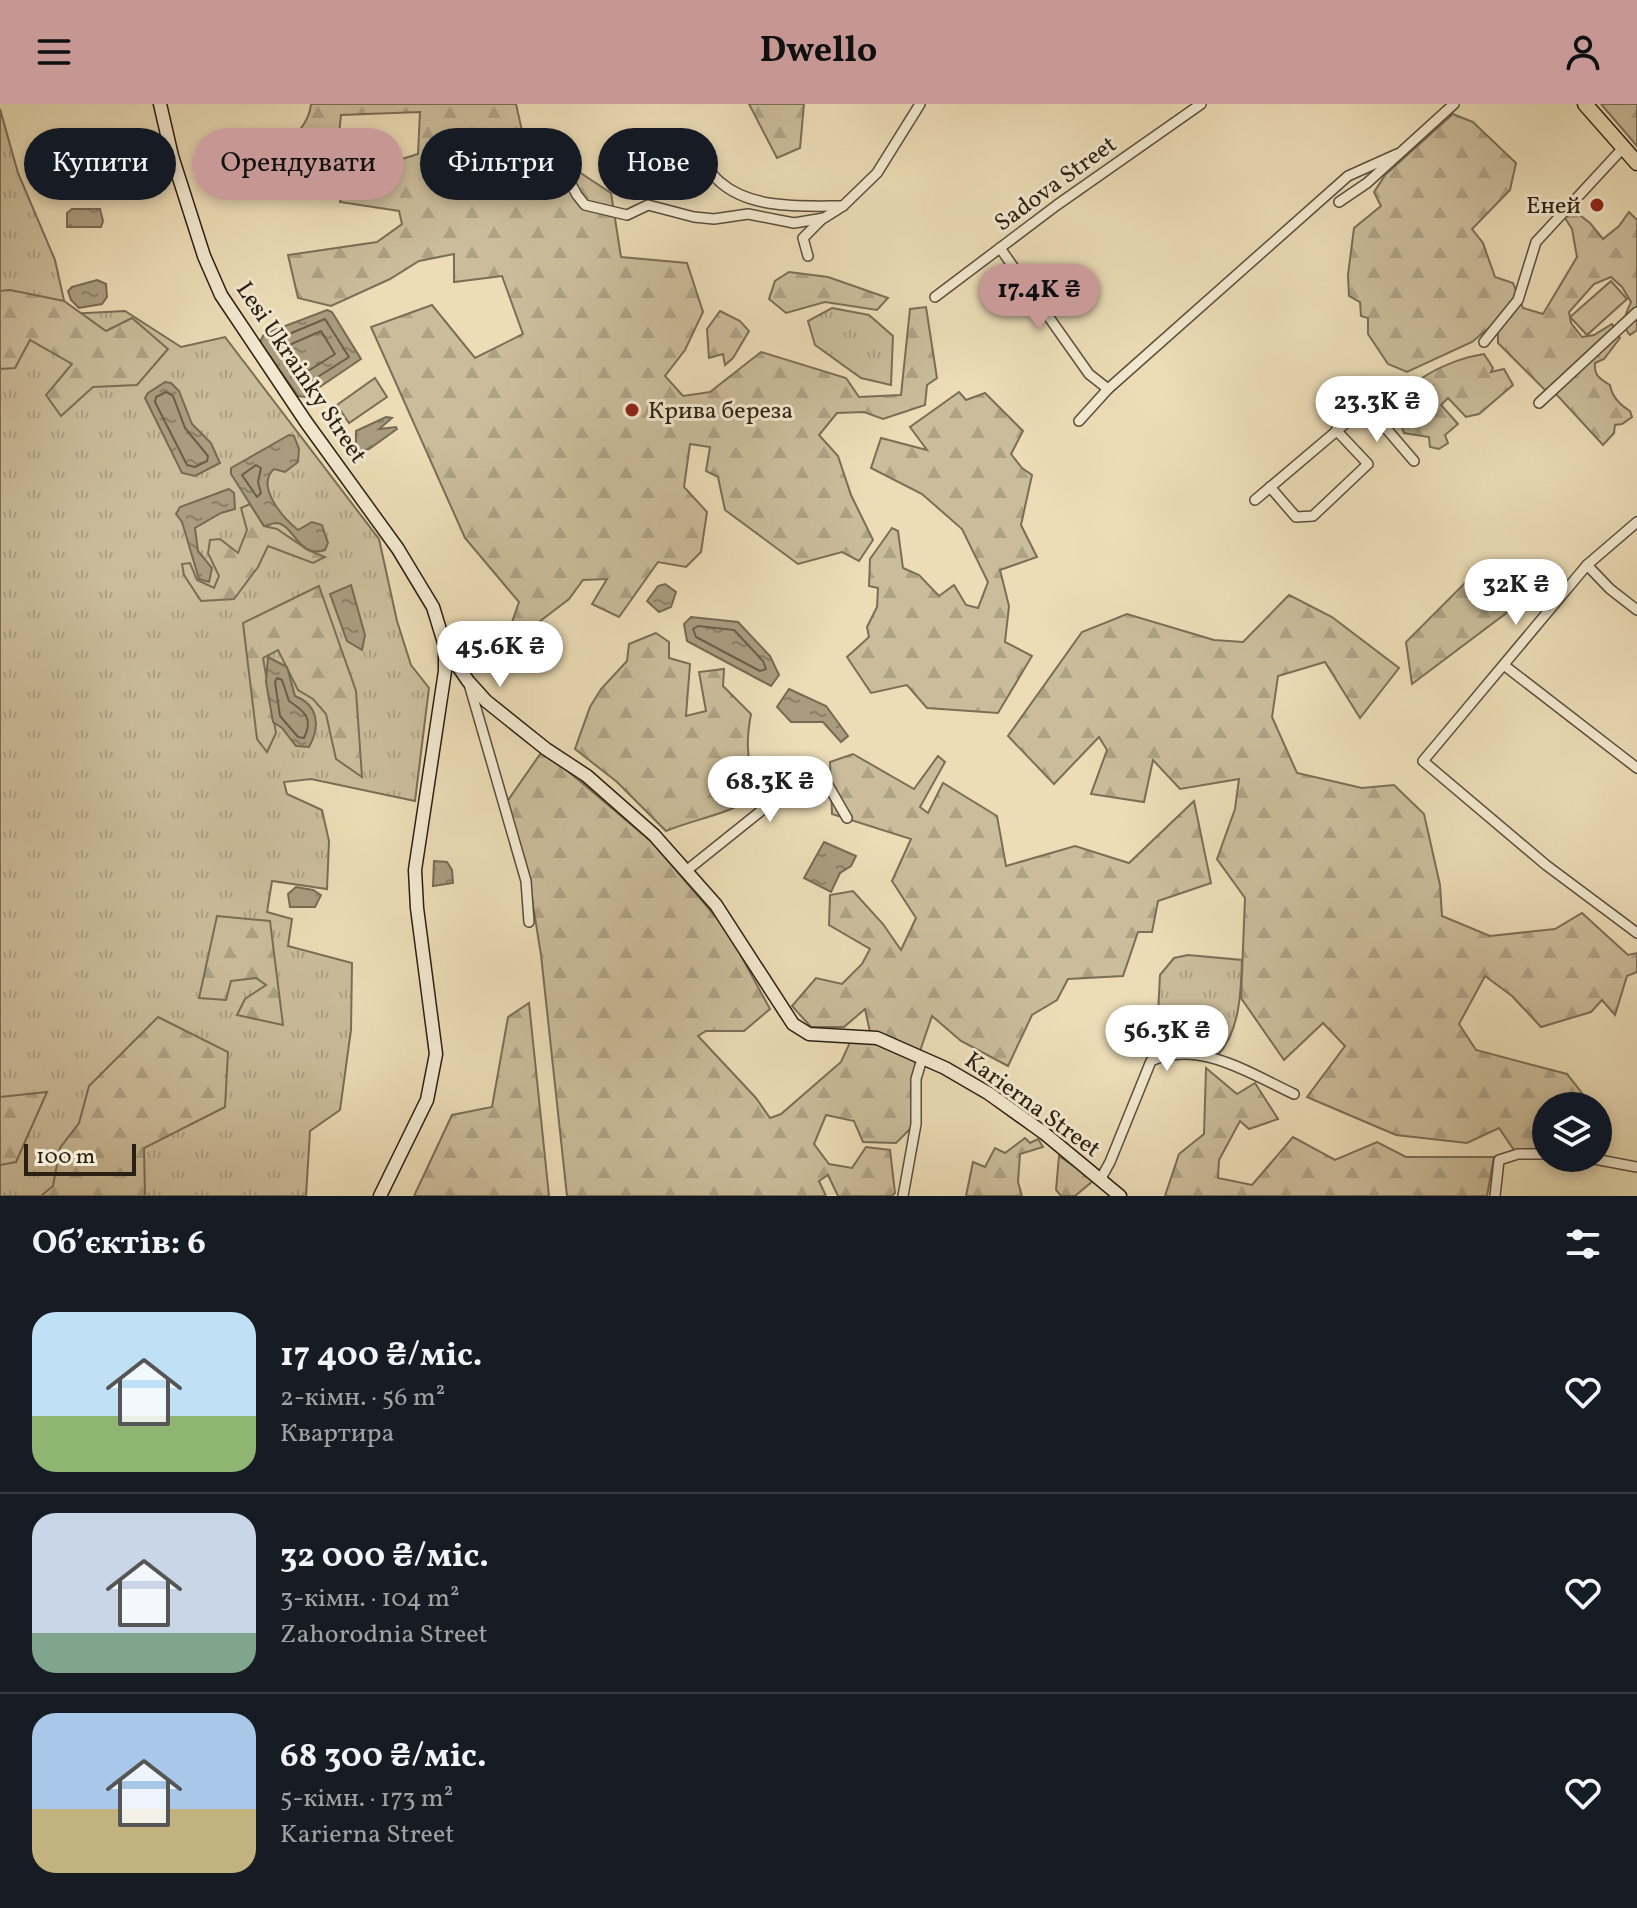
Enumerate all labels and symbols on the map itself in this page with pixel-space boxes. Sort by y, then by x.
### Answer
street label: Sadova Street [988,129,1124,241]
place label: Еней [1526,190,1581,224]
marker: Еней [1588,196,1606,214]
pin: 17.4K ₴ [965,264,1113,332]
street label: Lesi Ukrainky Street [227,275,374,471]
pin: 23.3K ₴ [1303,376,1451,444]
place label: Крива береза [648,395,793,429]
marker: Крива береза [623,401,641,419]
pin: 32K ₴ [1460,559,1572,627]
pin: 45.6K ₴ [426,621,574,689]
pin: 68.3K ₴ [696,756,844,824]
pin: 56.3K ₴ [1093,1005,1241,1073]
street label: Karierna Street [957,1045,1107,1167]
scale bar [24,1140,136,1176]

